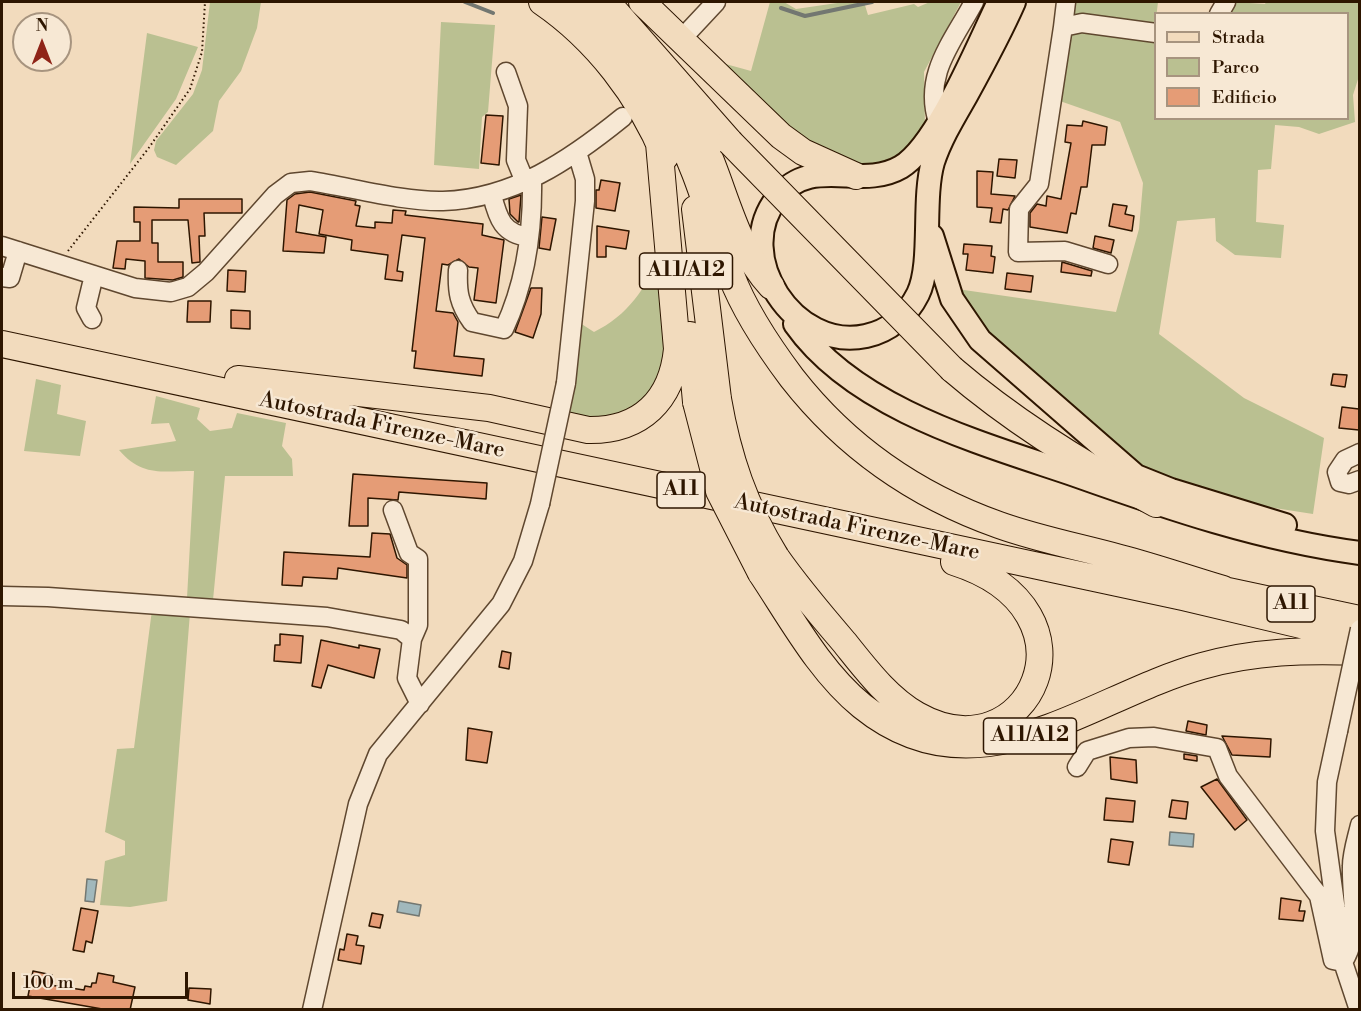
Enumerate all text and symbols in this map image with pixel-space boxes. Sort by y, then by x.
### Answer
north arrow [12,12,72,72]
legend [1154,12,1349,120]
text: N [36,16,48,36]
text: Strada [1212,26,1265,49]
text: Parco [1212,56,1259,79]
text: Edificio [1212,86,1277,109]
road number: A11/A12 [640,253,732,289]
street label: Autostrada Firenze-Mare [257,387,507,465]
road number: A11 [657,472,705,508]
street label: Autostrada Firenze-Mare [732,489,982,567]
road number: A11 [1267,586,1315,622]
road number: A11/A12 [984,718,1076,754]
scale bar [15,960,190,998]
text: 100 m [23,971,74,994]

